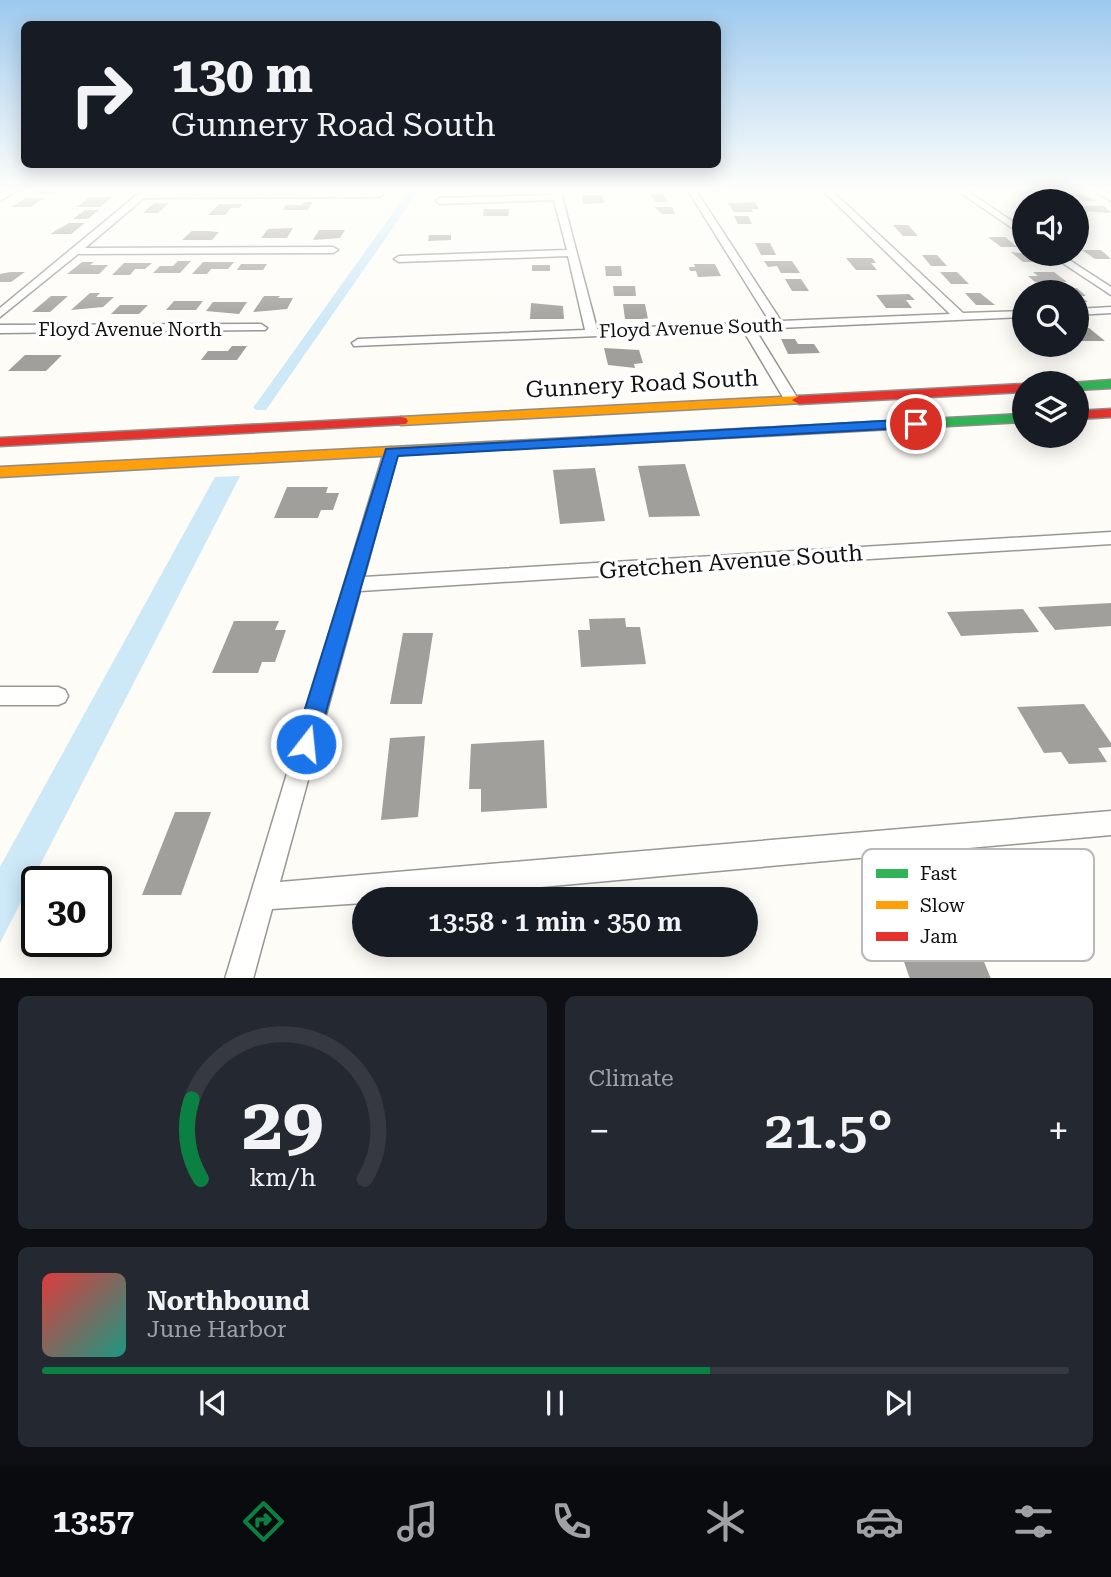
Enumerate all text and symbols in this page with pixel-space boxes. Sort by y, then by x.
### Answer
text: 130 m [171,47,313,104]
icon: right [56,49,147,140]
text: Gunnery Road South [171,106,496,144]
map controls [1012,189,1089,448]
button: sound [1012,189,1089,266]
button: search [1012,280,1089,357]
street label: Floyd Avenue South [598,313,784,343]
street label: Floyd Avenue North [38,318,222,341]
street label: Gunnery Road South [525,364,759,404]
button: layers [1012,371,1089,448]
pin [886,394,946,454]
icon: arrive [897,405,935,443]
street label: Gretchen Avenue South [598,539,864,585]
position arrow [269,707,343,781]
legend [862,849,1094,961]
text: Fast [920,862,957,885]
speed limit sign: 30 [21,866,112,957]
text: Slow [920,894,965,917]
text: 13:58 · 1 min · 350 m [428,907,682,937]
text: Jam [920,925,958,948]
text: Climate [589,1065,674,1092]
text: 29 [241,1082,323,1167]
text: 21.5° [765,1100,893,1161]
text: − [589,1109,610,1153]
text: + [1048,1109,1069,1153]
text: km/h [249,1162,316,1191]
text: Northbound [147,1286,310,1316]
text: June Harbor [147,1316,287,1343]
icon: previous [194,1384,232,1422]
icon: pause [536,1384,574,1422]
icon: next [879,1384,917,1422]
icon: directions [239,1497,288,1546]
icon: music [393,1497,442,1546]
icon: phone [547,1497,596,1546]
icon: climate [701,1497,750,1546]
icon: car [855,1497,904,1546]
icon: filters [1009,1497,1058,1546]
text: 13:57 [53,1502,134,1540]

